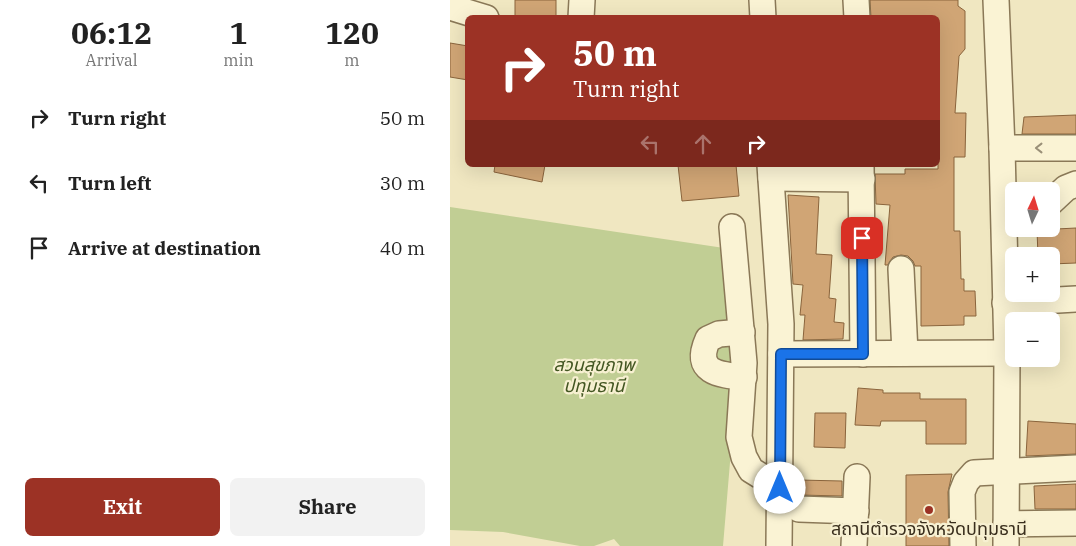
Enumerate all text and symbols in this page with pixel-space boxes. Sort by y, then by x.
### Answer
text: 06:12 [71,13,152,52]
text: 1 [230,13,248,52]
text: 120 [325,13,379,52]
text: 50 m [573,30,657,76]
icon: right [490,35,555,100]
text: Arrival [86,50,138,70]
text: min [223,50,254,70]
text: m [344,50,360,70]
text: Turn right [573,74,680,103]
icon: right [25,104,53,132]
text: Turn right [68,106,166,130]
text: 50 m [380,106,425,130]
icon: left [636,130,664,158]
icon: ahead [689,130,717,158]
icon: right [742,130,770,158]
one-way arrow [1035,143,1042,153]
icon: left [25,169,53,197]
text: Turn left [68,171,151,195]
text: 30 m [380,171,425,195]
north arrow [1005,182,1060,238]
map controls [1005,182,1060,367]
pin [841,217,883,259]
icon: arrive [848,224,876,252]
icon: arrive [25,234,53,262]
text: Arrive at destination [68,236,261,260]
text: 40 m [380,236,425,260]
button: + [1005,247,1060,302]
button: − [1005,312,1060,367]
park label: สวนสุขภาพ ปทุมธานี [554,353,637,397]
position arrow [753,461,805,513]
button: Exit [25,478,220,536]
button: Share [230,478,425,536]
marker: สถานีตำรวจจังหวัดปทุมธานี [923,504,935,516]
place label: สถานีตำรวจจังหวัดปทุมธานี [831,517,1027,540]

